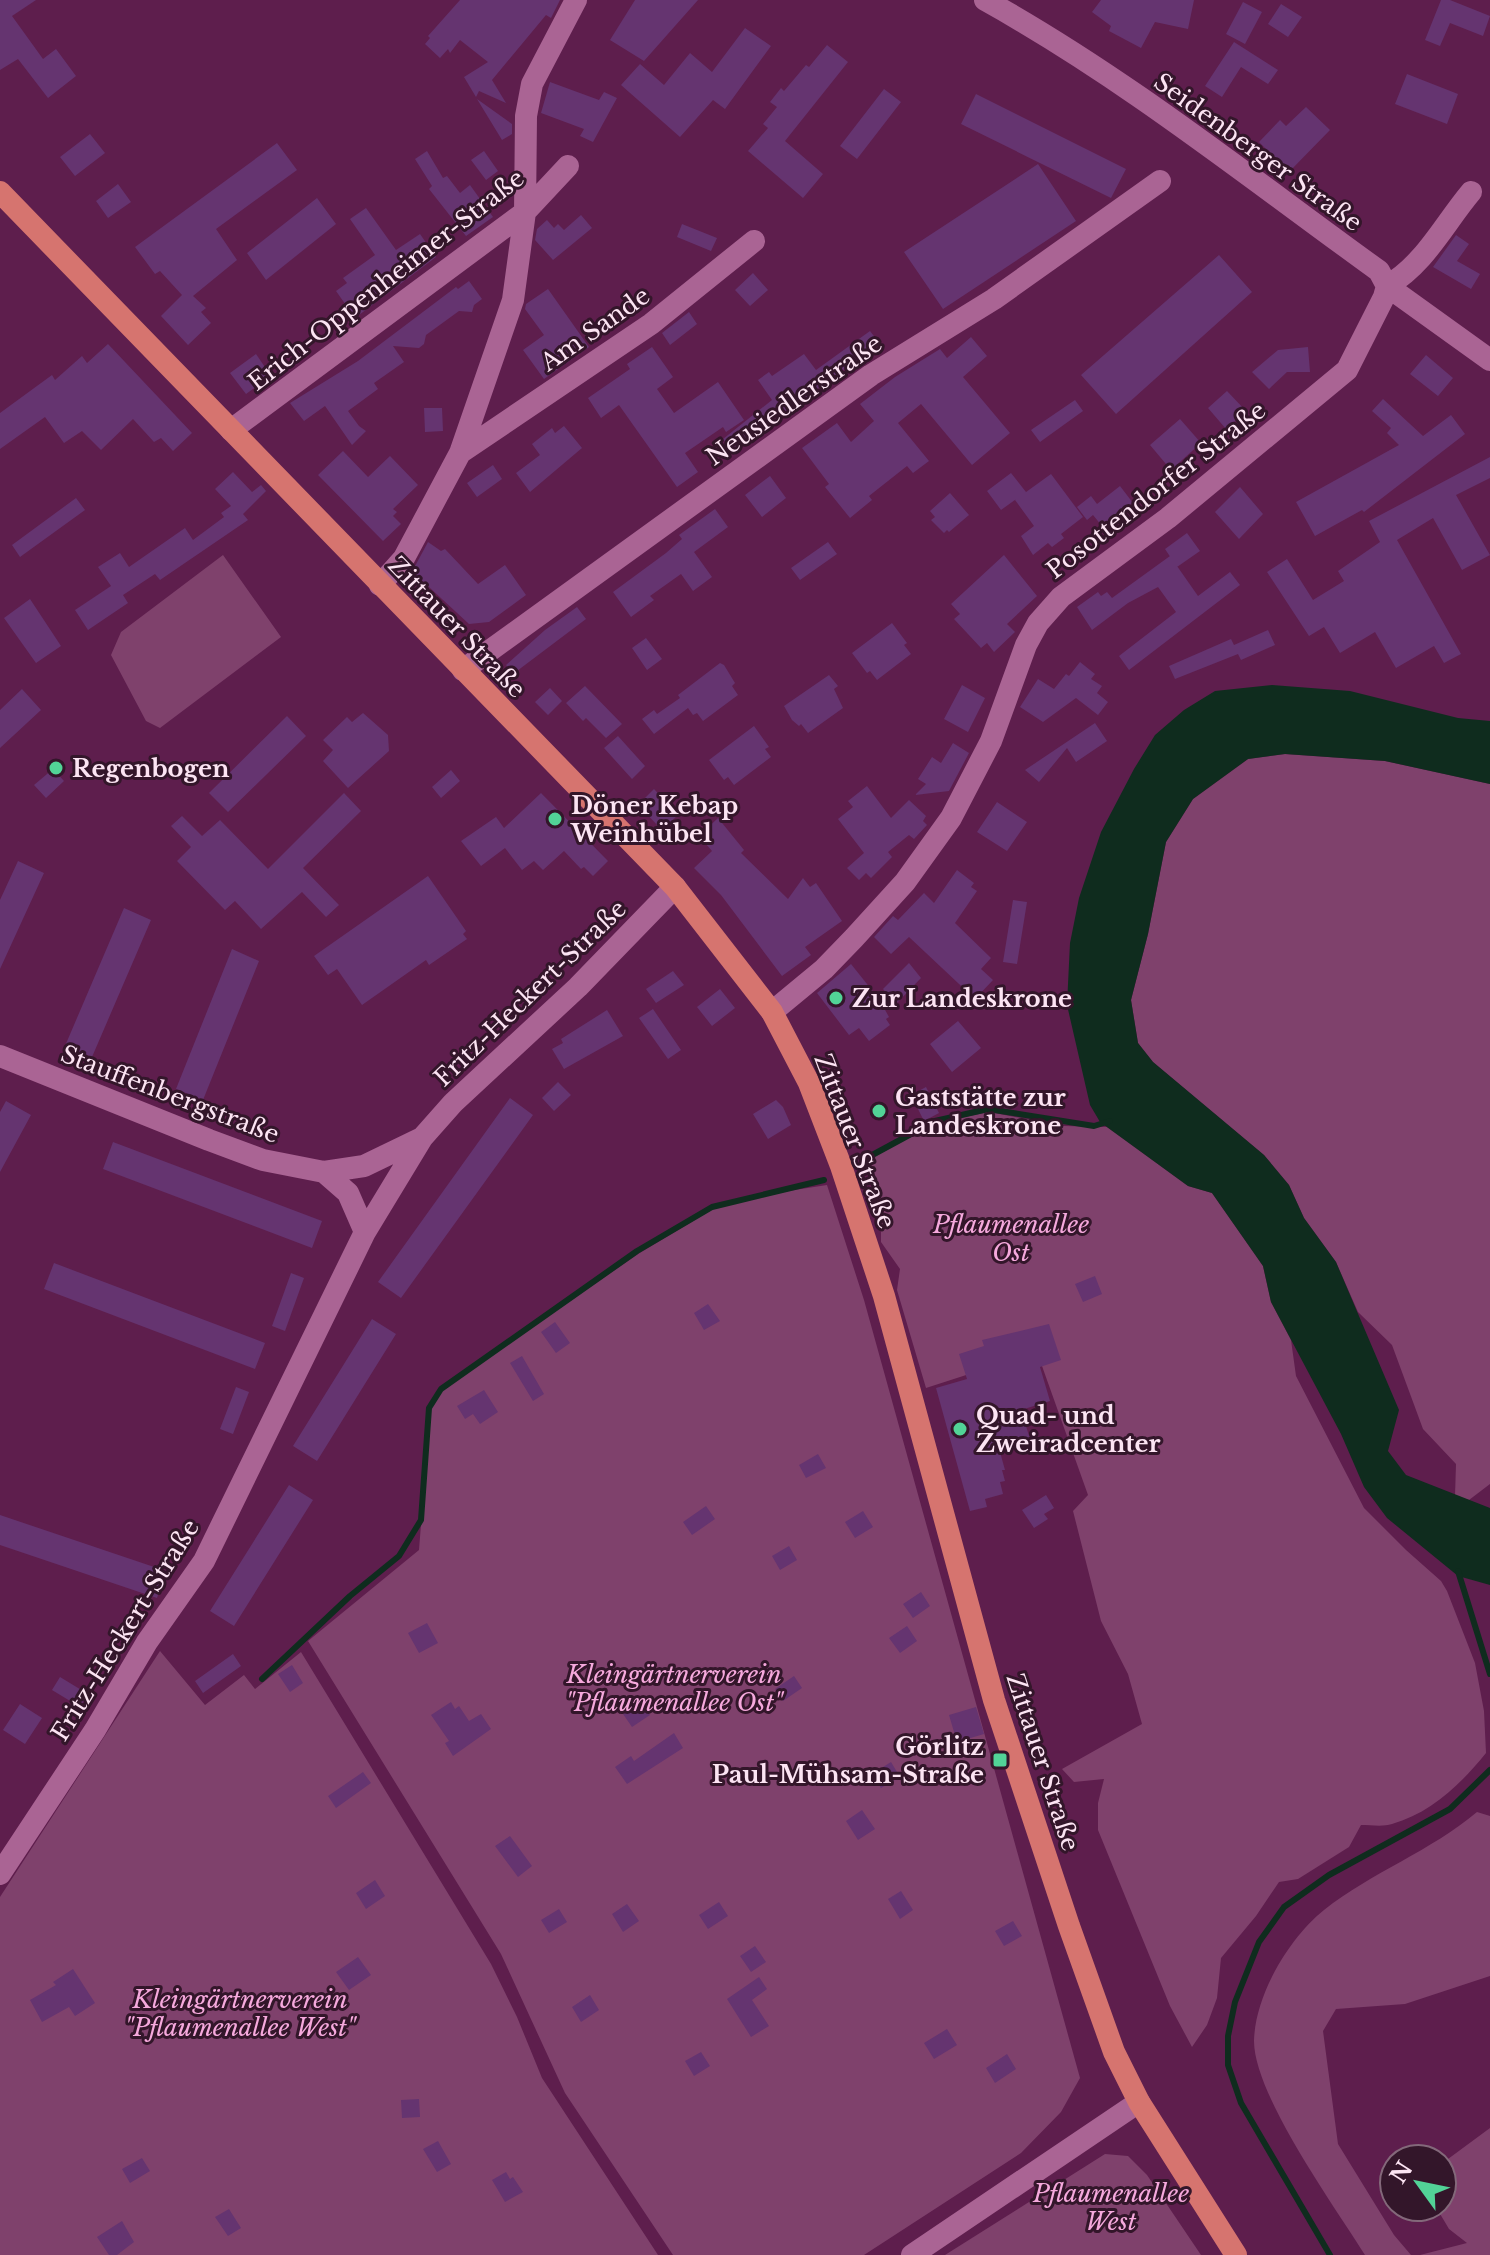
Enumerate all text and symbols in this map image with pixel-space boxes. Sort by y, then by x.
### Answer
street label: Seidenberger Straße [1148,67,1368,237]
street label: Erich-Oppenheimer-Straße [242,163,530,397]
street label: Am Sande [534,281,655,378]
street label: Neusiedlerstraße [701,329,887,471]
street label: Posottendorfer Straße [1041,395,1271,585]
street label: Zittauer Straße [382,550,532,704]
place label: Regenbogen [72,754,230,783]
marker: Regenbogen [47,759,65,777]
place label: Döner Kebap Weinhübel [570,791,738,848]
marker: Döner Kebap Weinhübel [546,810,564,828]
street label: Fritz-Heckert-Straße [428,894,632,1092]
place label: Zur Landeskrone [852,984,1072,1013]
marker: Zur Landeskrone [827,989,845,1007]
street label: Stauffenbergstraße [57,1039,283,1149]
street label: Zittauer Straße [808,1049,902,1233]
place label: Gaststätte zur Landeskrone [895,1083,1066,1140]
marker: Gaststätte zur Landeskrone [870,1102,888,1120]
park label: Pflaumenallee Ost [932,1210,1089,1267]
place label: Quad- und Zweiradcenter [976,1401,1161,1458]
marker: Quad- und Zweiradcenter [951,1420,969,1438]
street label: Fritz-Heckert-Straße [45,1514,205,1746]
park label: Kleingärtnerverein "Pflaumenallee Ost" [565,1660,785,1717]
street label: Zittauer Straße [1001,1670,1085,1854]
place label: Görlitz Paul-Mühsam-Straße [712,1732,984,1789]
marker: Görlitz Paul-Mühsam-Straße [991,1751,1009,1769]
park label: Kleingärtnerverein "Pflaumenallee West" [125,1985,358,2042]
north arrow [1378,2143,1458,2223]
text: N [1385,2156,1419,2188]
park label: Pflaumenallee West [1032,2179,1189,2236]

